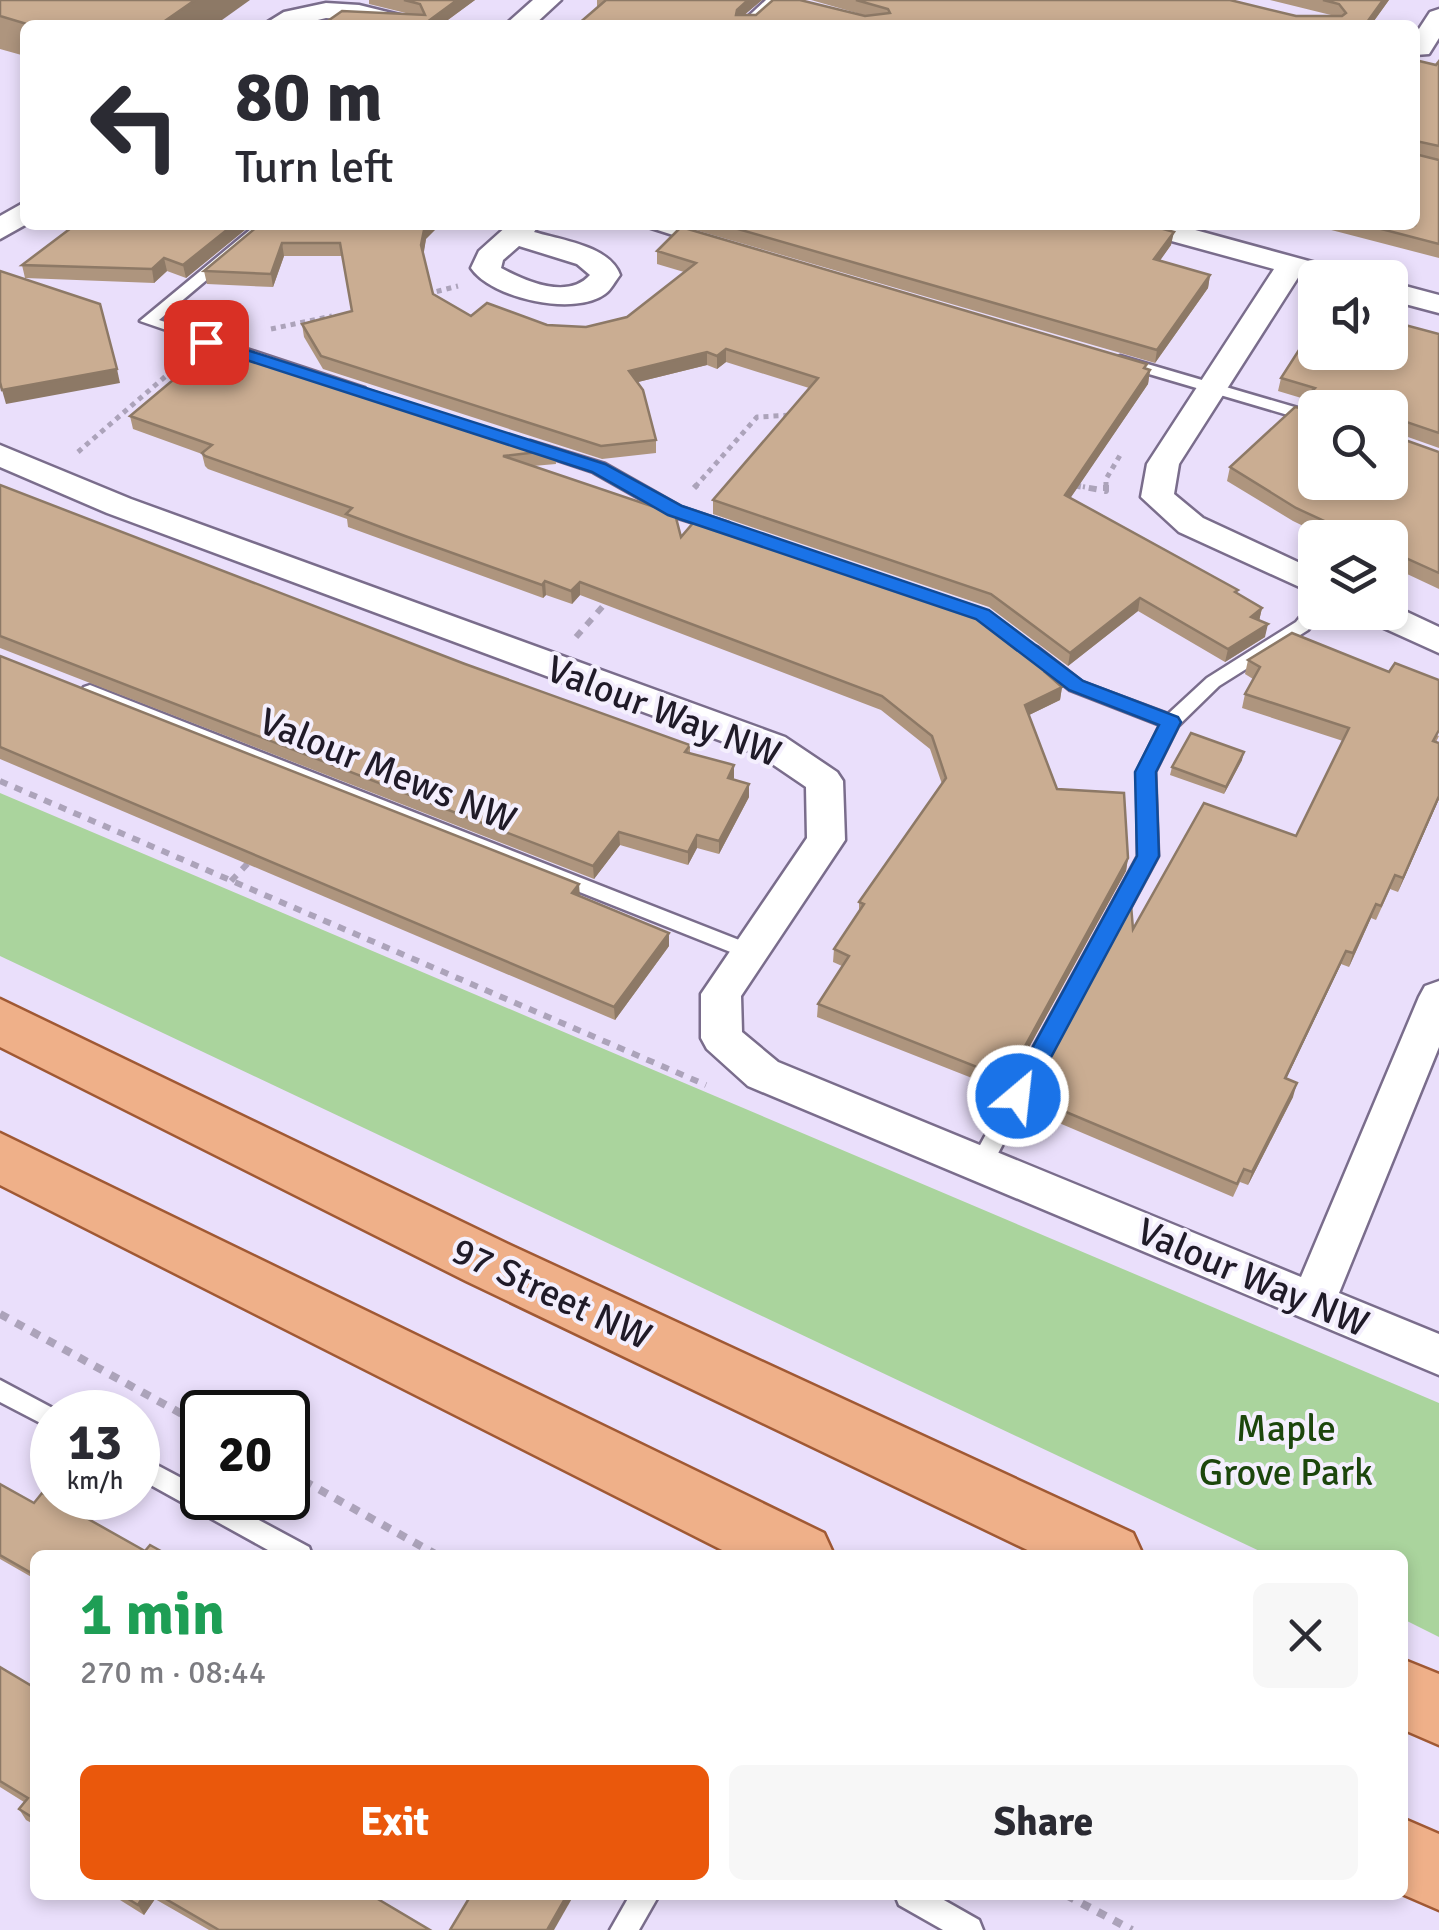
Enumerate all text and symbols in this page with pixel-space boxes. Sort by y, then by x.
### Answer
text: 80 m [235,54,383,140]
icon: left [70,60,200,190]
text: Turn left [235,140,394,195]
map controls [1298,260,1408,630]
button: sound [1298,260,1408,370]
pin [164,300,249,385]
icon: arrive [179,315,234,370]
button: search [1298,390,1408,500]
button: layers [1298,520,1408,630]
street label: Valour Way NW [540,645,788,778]
street label: Valour Mews NW [252,698,523,843]
position arrow [966,1044,1070,1148]
street label: Valour Way NW [1130,1208,1376,1347]
street label: 97 Street NW [444,1227,659,1360]
speed limit sign: 20 [180,1390,310,1520]
park label: Maple Grove Park [1199,1405,1373,1496]
text: 13 [68,1412,122,1474]
text: km/h [67,1465,123,1496]
text: 1 min [80,1578,225,1652]
button: close [1253,1583,1358,1688]
text: 270 m · 08:44 [80,1653,266,1692]
button: Exit [80,1765,709,1880]
button: Share [729,1765,1358,1880]

